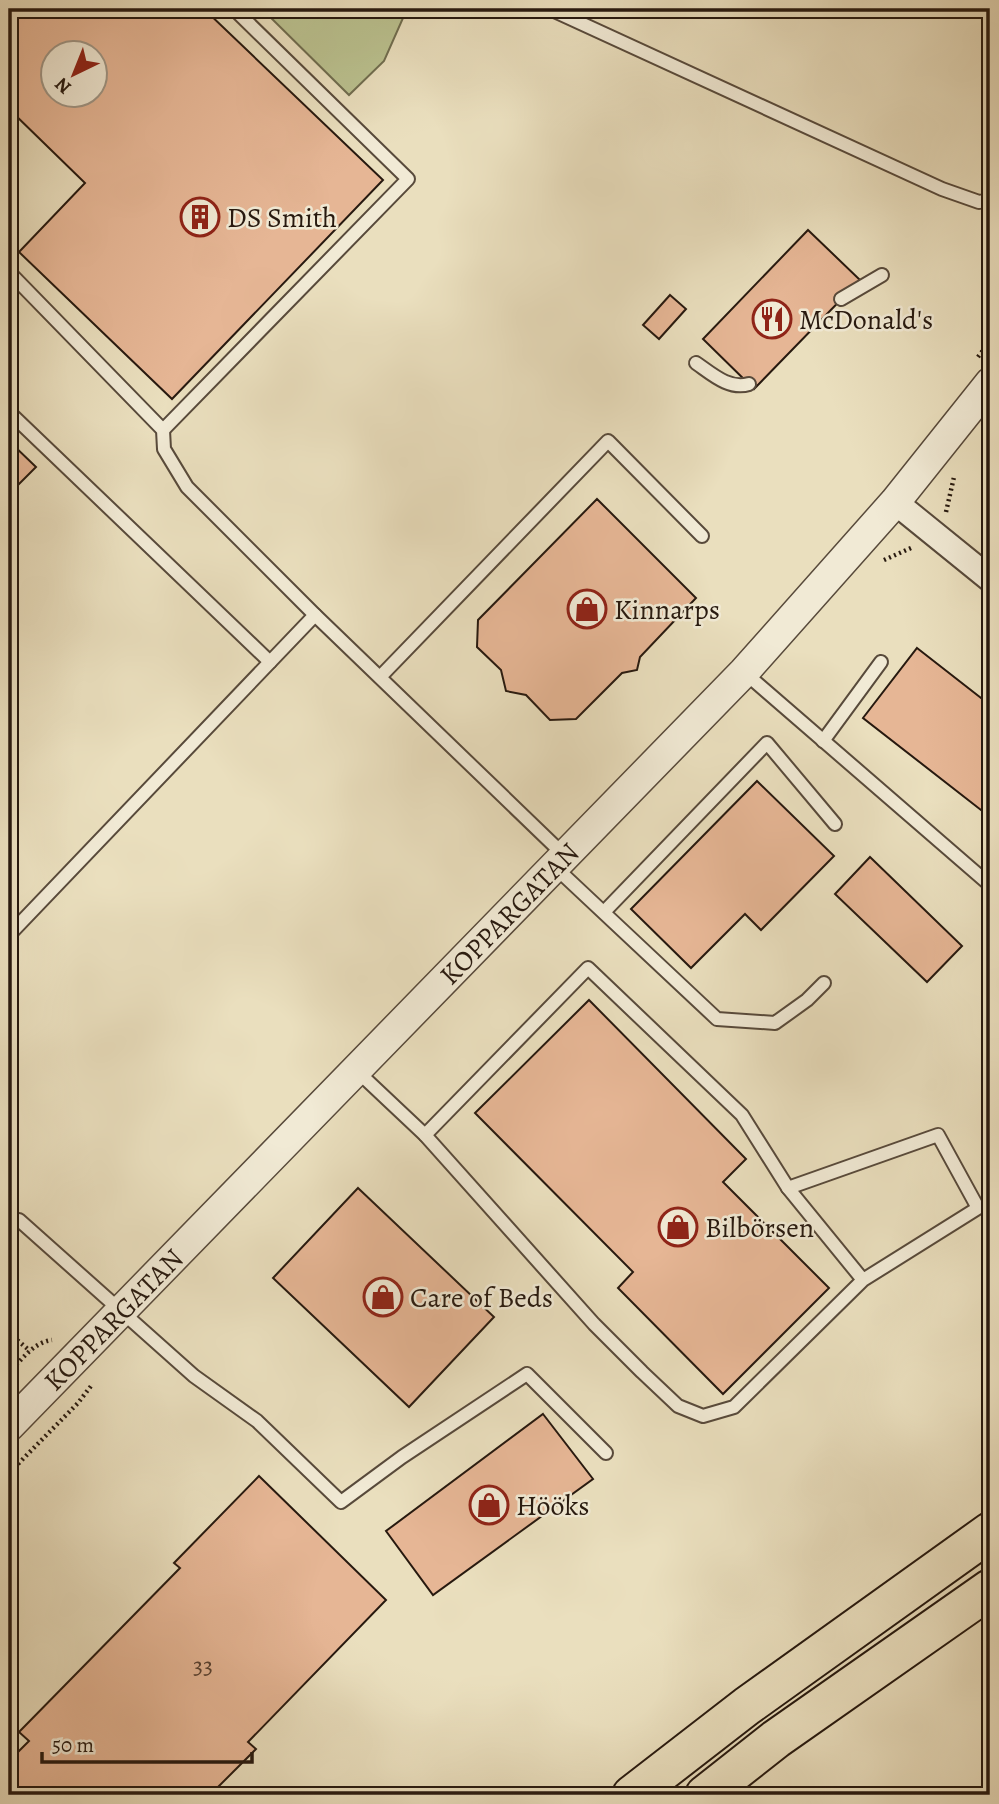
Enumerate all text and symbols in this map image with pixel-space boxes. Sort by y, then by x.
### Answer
north arrow [38,38,108,108]
text: N [49,71,77,100]
building icon: DS Smith [179,196,221,238]
place label: DS Smith [227,199,337,237]
restaurant icon: McDonald's [751,298,793,340]
place label: McDonald's [799,301,933,339]
shop icon: Kinnarps [566,588,608,630]
place label: Kinnarps [614,591,720,629]
street label: KOPPARGATAN [431,834,588,994]
shop icon: Bilbörsen [657,1206,699,1248]
place label: Bilbörsen [705,1209,814,1247]
street label: KOPPARGATAN [35,1240,192,1400]
shop icon: Care of Beds [362,1276,404,1318]
place label: Care of Beds [410,1279,553,1317]
shop icon: Hööks [468,1484,510,1526]
place label: Hööks [516,1487,590,1525]
house number: 33 [193,1650,213,1682]
scale bar [42,1720,252,1764]
text: 50 m [52,1731,94,1759]

